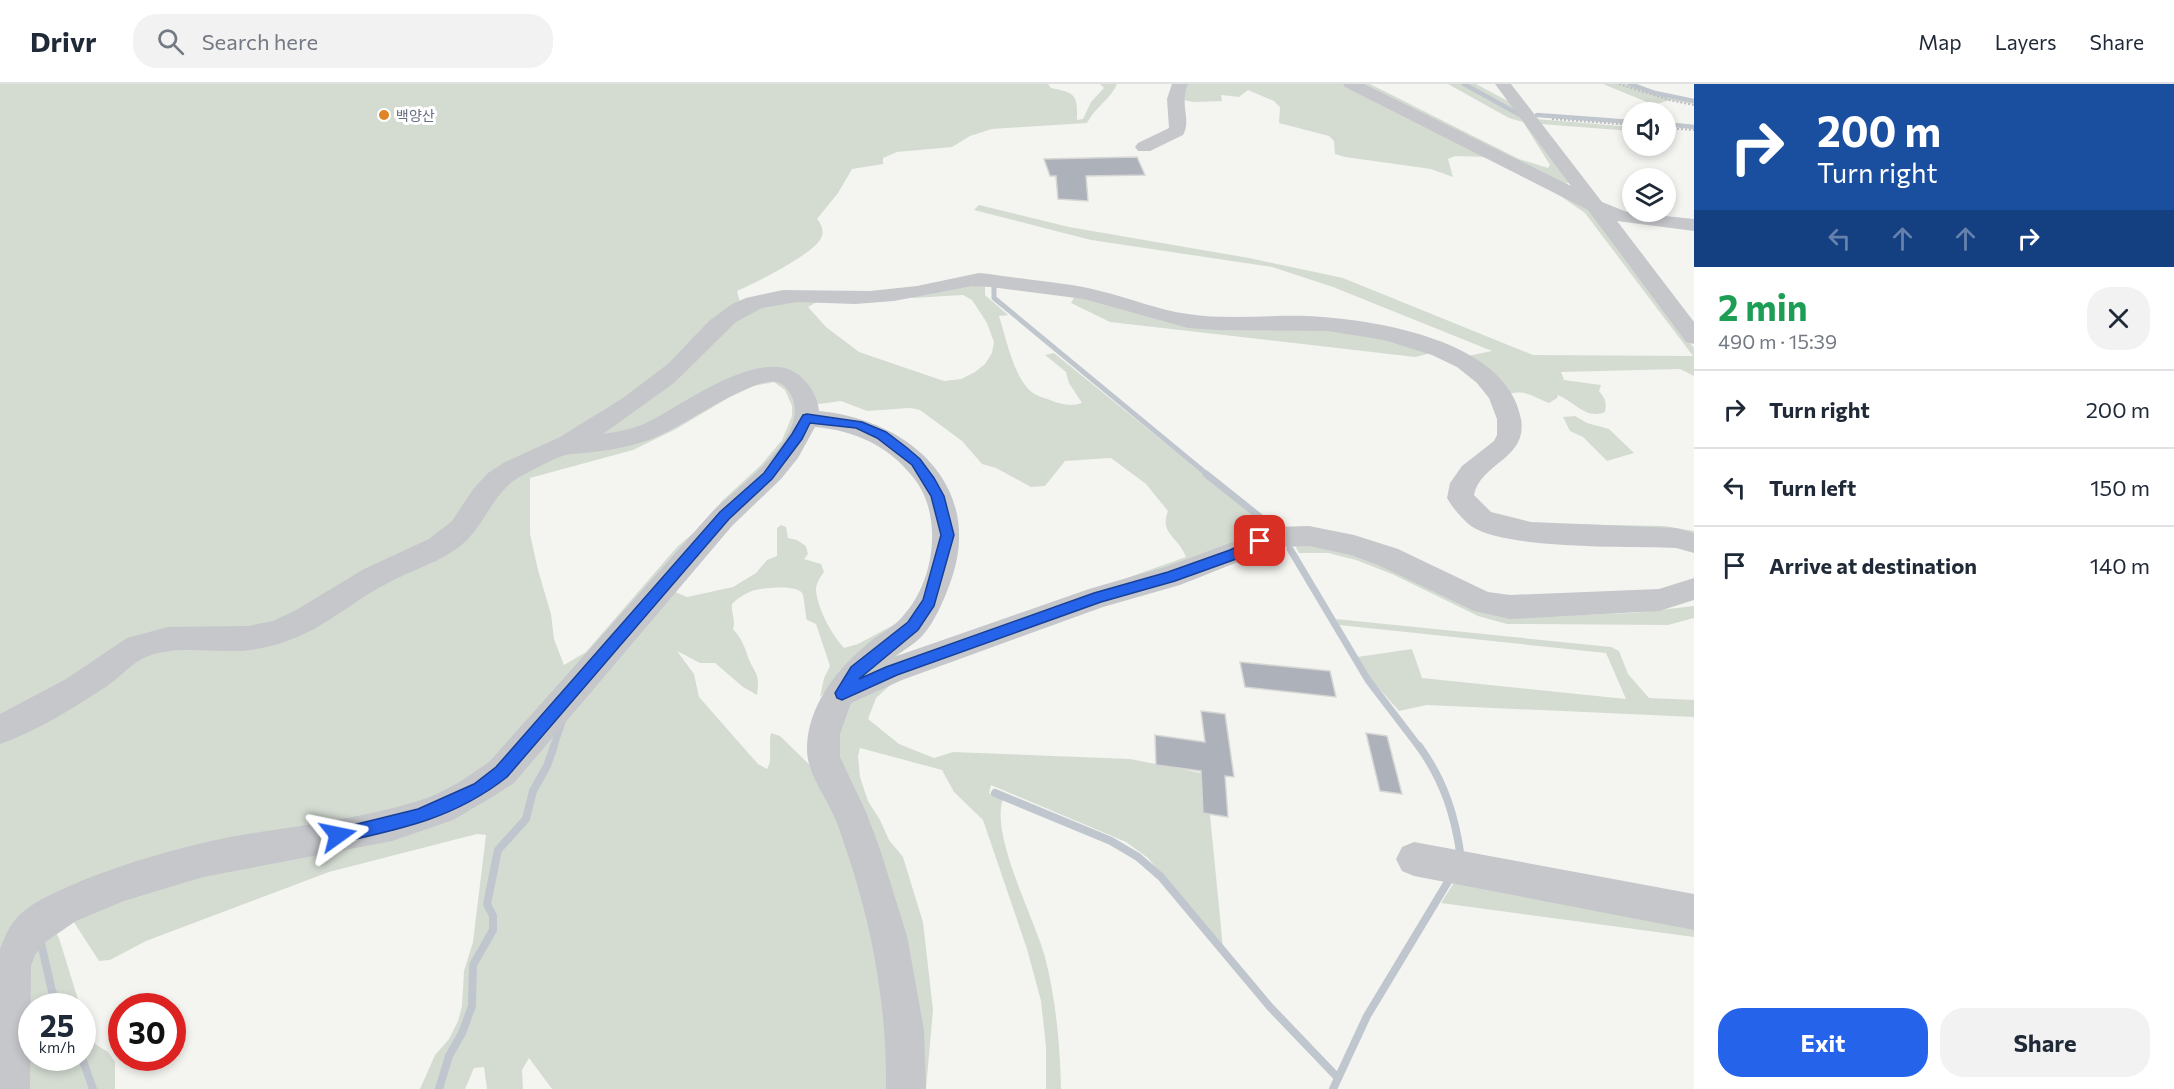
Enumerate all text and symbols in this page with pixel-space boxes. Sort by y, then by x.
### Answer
search box [133,14,553,68]
text: Drivr [30,24,97,58]
icon: search [154,25,187,58]
text: Search here [202,28,318,55]
text: Map [1918,29,1962,54]
text: Layers [1995,29,2057,54]
text: Share [2090,29,2144,54]
map controls [1622,102,1676,222]
button: sound [1622,102,1676,156]
text: 200 m [1817,104,1941,156]
place label: 백양산 [396,107,435,124]
marker: 백양산 [377,108,391,122]
icon: right [1718,108,1796,186]
text: Turn right [1817,156,1937,189]
button: layers [1622,168,1676,222]
icon: left [1823,222,1856,255]
icon: ahead [1886,222,1919,255]
icon: ahead [1949,222,1982,255]
icon: right [2012,222,2045,255]
text: 2 min [1718,284,1808,328]
button: close [2087,287,2150,350]
text: 490 m · 15:39 [1718,329,1837,353]
icon: right [1718,393,1751,426]
text: Turn right [1769,396,1870,423]
text: 200 m [2086,396,2150,423]
icon: left [1718,471,1751,504]
text: Turn left [1769,474,1856,501]
text: 150 m [2090,474,2150,501]
pin [1234,515,1285,566]
icon: arrive [1243,524,1276,557]
icon: arrive [1718,549,1751,582]
text: Arrive at destination [1769,552,1977,579]
text: 140 m [2090,552,2150,579]
position arrow [306,803,370,867]
speed limit sign: 30 [108,993,186,1071]
text: 25 [40,1006,74,1043]
button: Exit [1718,1008,1928,1077]
button: Share [1940,1008,2150,1077]
text: km/h [39,1038,75,1056]

